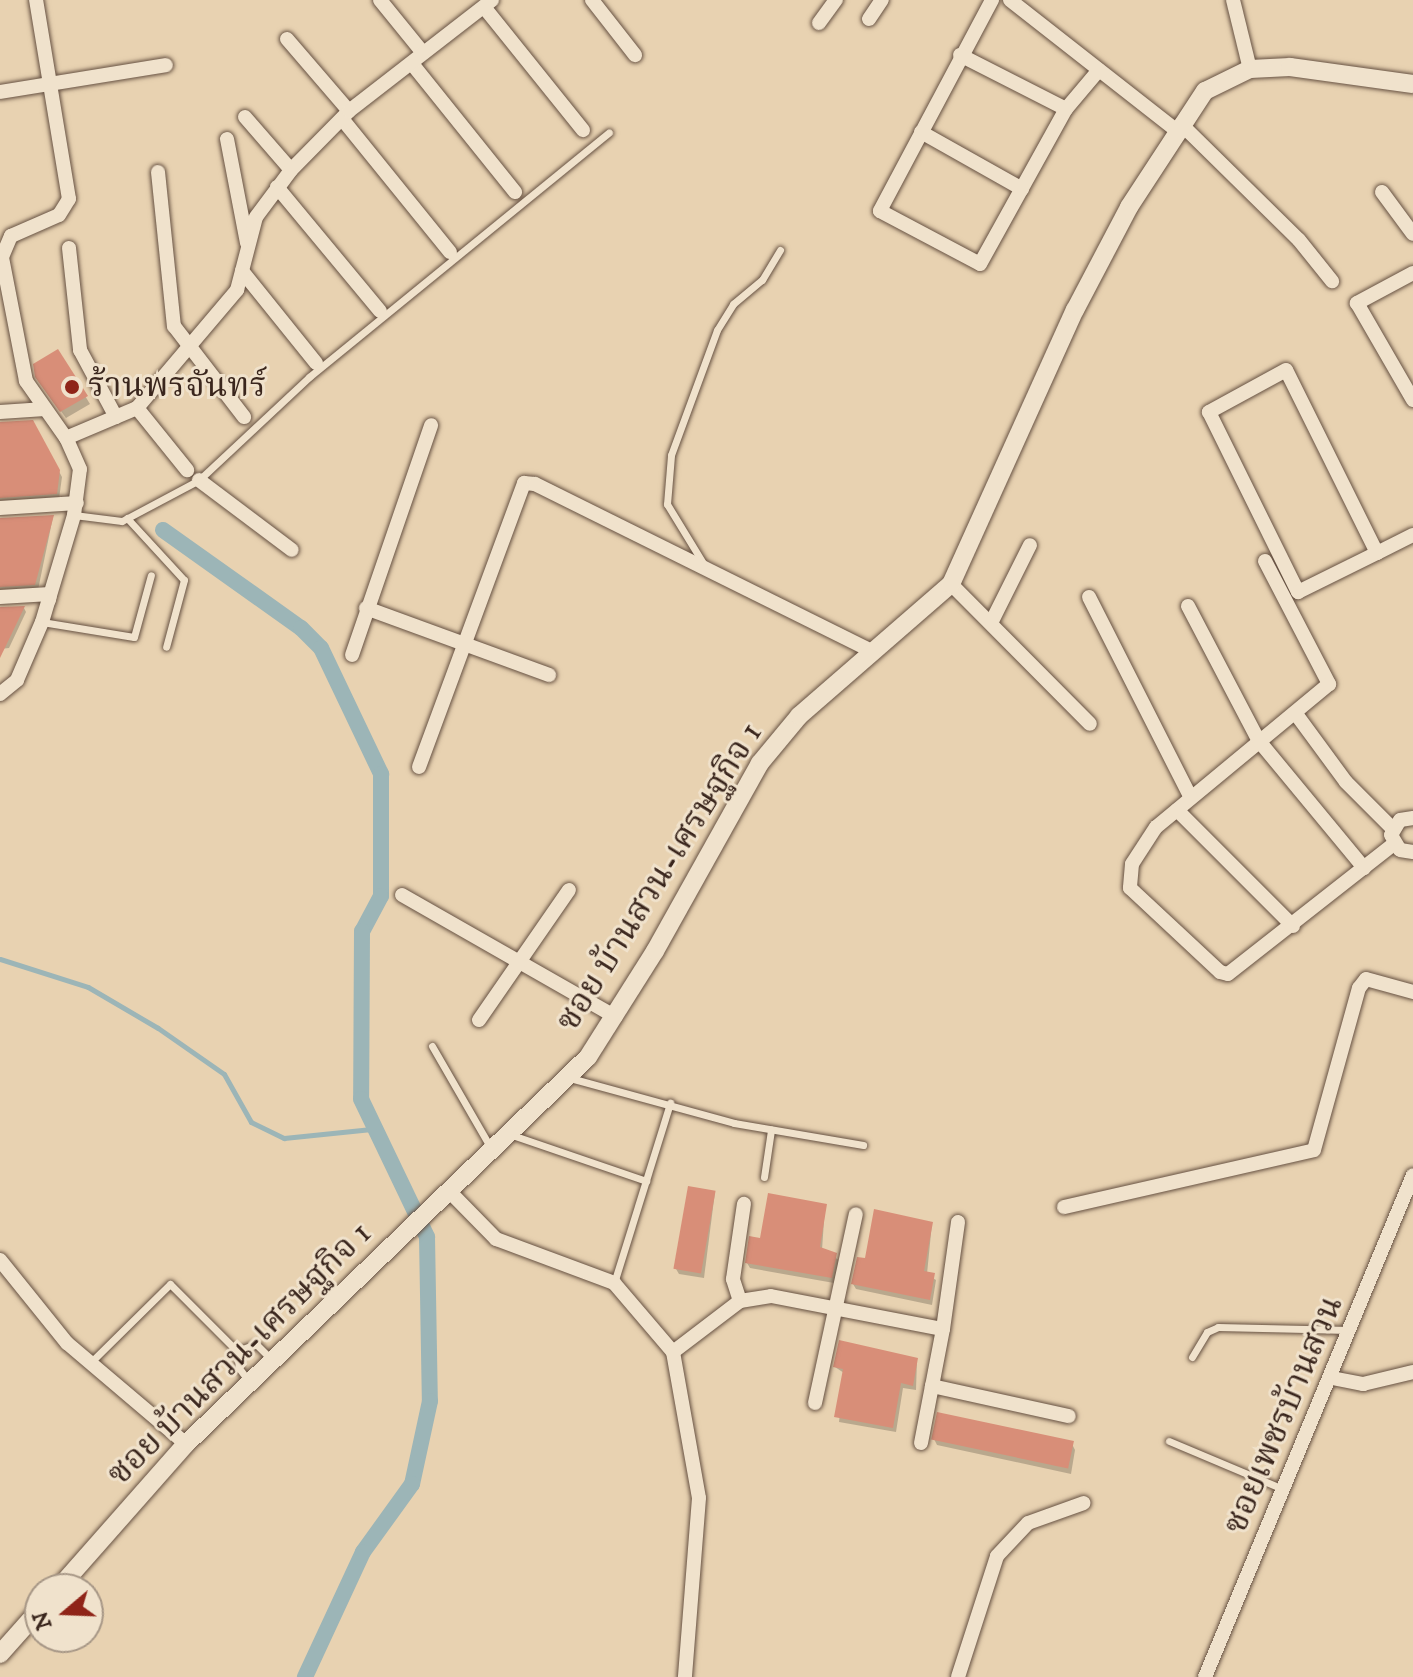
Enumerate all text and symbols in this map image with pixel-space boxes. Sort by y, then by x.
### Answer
place label: ร้านพรจันทร์ [88,367,266,407]
marker: ร้านพรจันทร์ [63,378,81,396]
street label: ซอย บ้านสวน-เศรษฐกิจ 1 [548,715,772,1039]
street label: ซอย บ้านสวน-เศรษฐกิจ 1 [99,1213,381,1495]
street label: ซอยเพชรบ้านสวน [1215,1290,1353,1540]
north arrow [24,1573,104,1653]
text: N [27,1607,58,1633]

